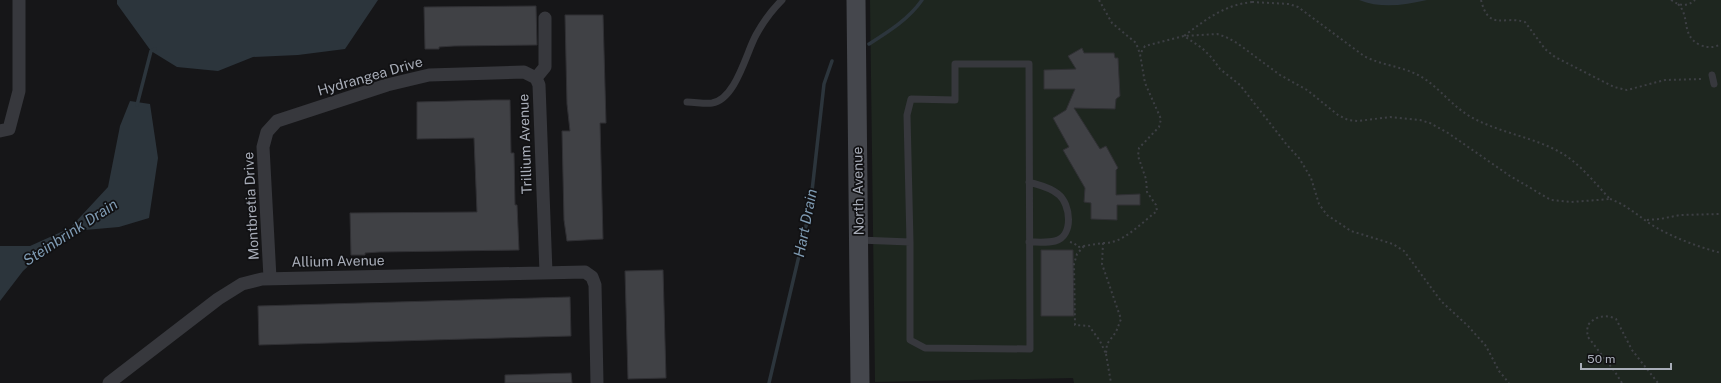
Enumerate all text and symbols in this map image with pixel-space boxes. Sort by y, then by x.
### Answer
street label: Hydrangea Drive [316,53,424,99]
street label: Trillium Avenue [515,94,535,194]
street label: North Avenue [849,146,867,235]
street label: Montbretia Drive [240,151,262,261]
water label: Hart Drain [790,187,820,259]
water label: Steinbrink Drain [20,195,120,269]
street label: Allium Avenue [291,252,385,270]
scale bar [1581,345,1671,371]
text: 50 m [1587,352,1615,366]

